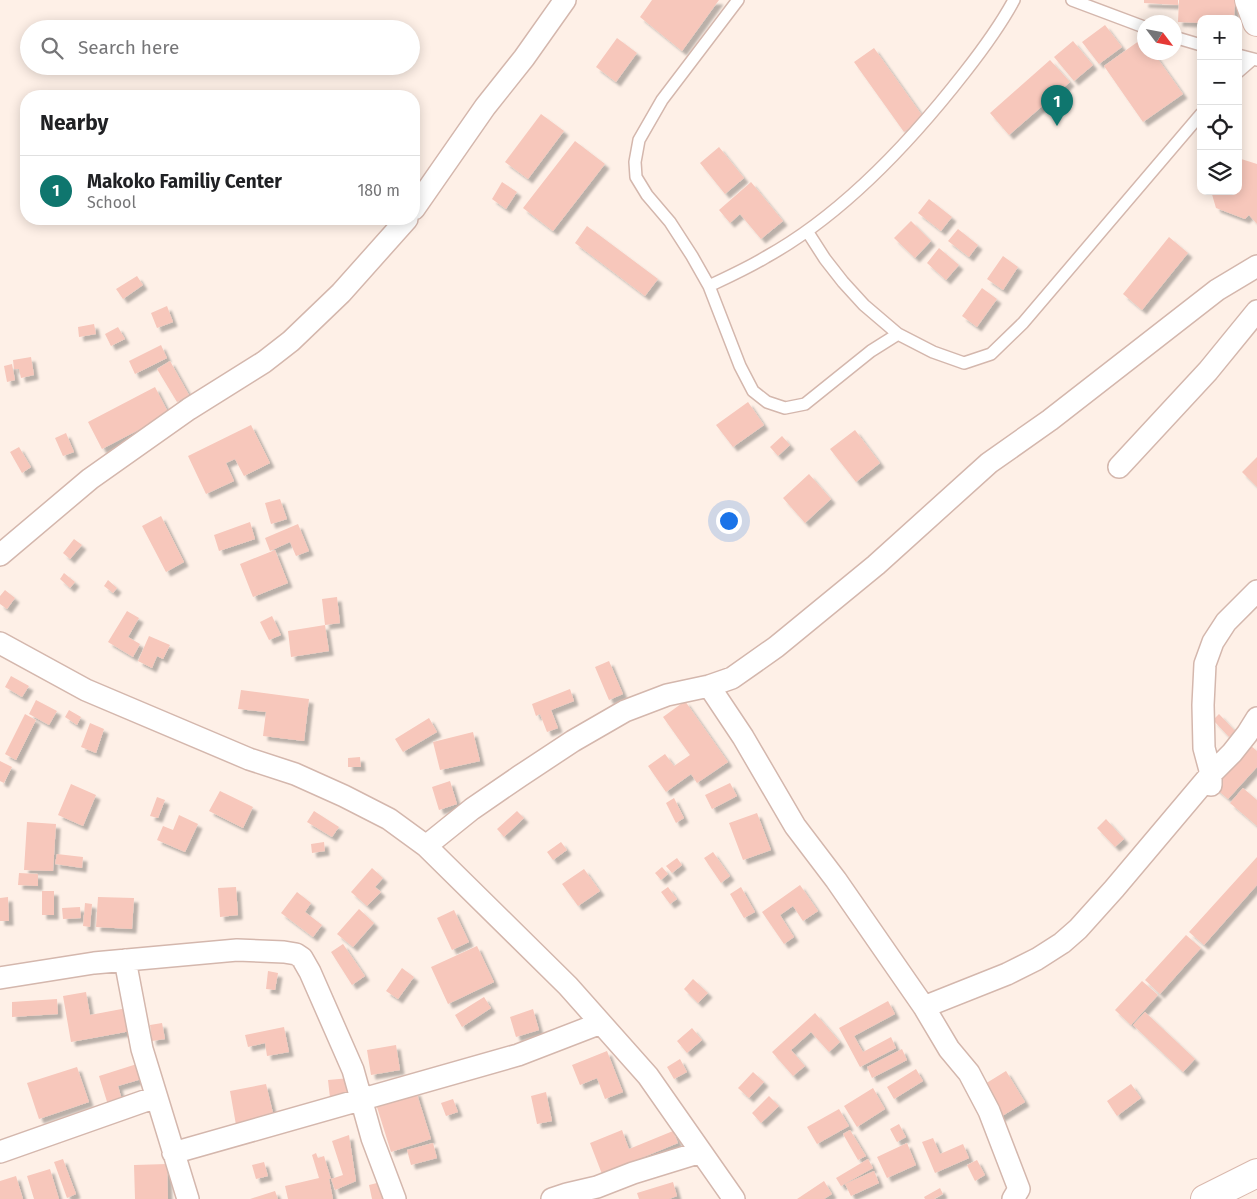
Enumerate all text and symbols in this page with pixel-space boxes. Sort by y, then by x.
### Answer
north arrow [1137,15,1182,60]
map controls [1197,15,1242,195]
button: + [1197,15,1242,60]
search box [20,20,420,75]
icon: search [38,34,66,62]
text: Search here [78,36,179,59]
button: − [1197,60,1242,105]
pin: 1 [1041,85,1073,126]
button: locate [1197,105,1242,150]
text: Nearby [40,110,108,136]
button: layers [1197,150,1242,195]
text: Makoko Familiy Center [87,170,282,193]
text: 1 [52,181,60,200]
text: 180 m [357,181,400,200]
text: School [87,193,136,212]
your location [716,508,742,534]

